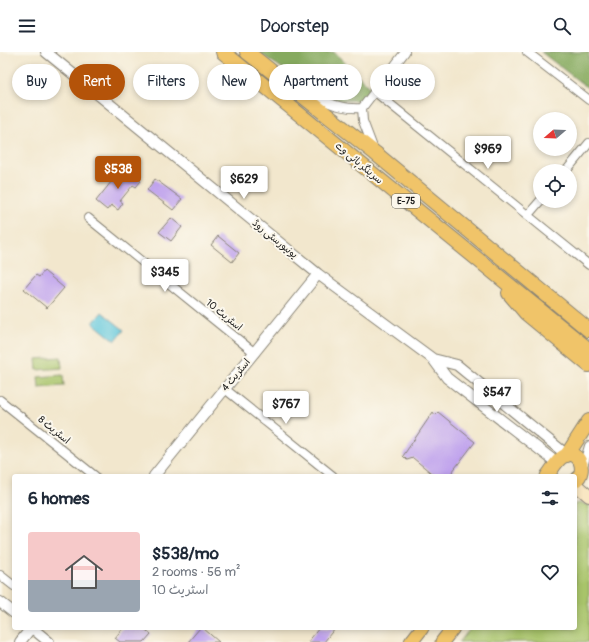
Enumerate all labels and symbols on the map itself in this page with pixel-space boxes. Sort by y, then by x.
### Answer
north arrow [533,112,577,156]
pin: $969 [464,136,512,170]
street label: سرینگر ہائی وے [332,140,385,187]
pin: $538 [94,156,142,190]
pin: $629 [220,166,268,200]
road number: E-75 [392,194,420,208]
street label: یونیورسٹی روڈ [249,217,300,262]
pin: $345 [141,259,189,293]
street label: اسٹریٹ 10 [203,297,245,333]
street label: اسٹریٹ 4 [219,356,253,394]
pin: $547 [473,379,521,413]
pin: $767 [262,391,310,425]
street label: اسٹریٹ 8 [36,413,72,447]

